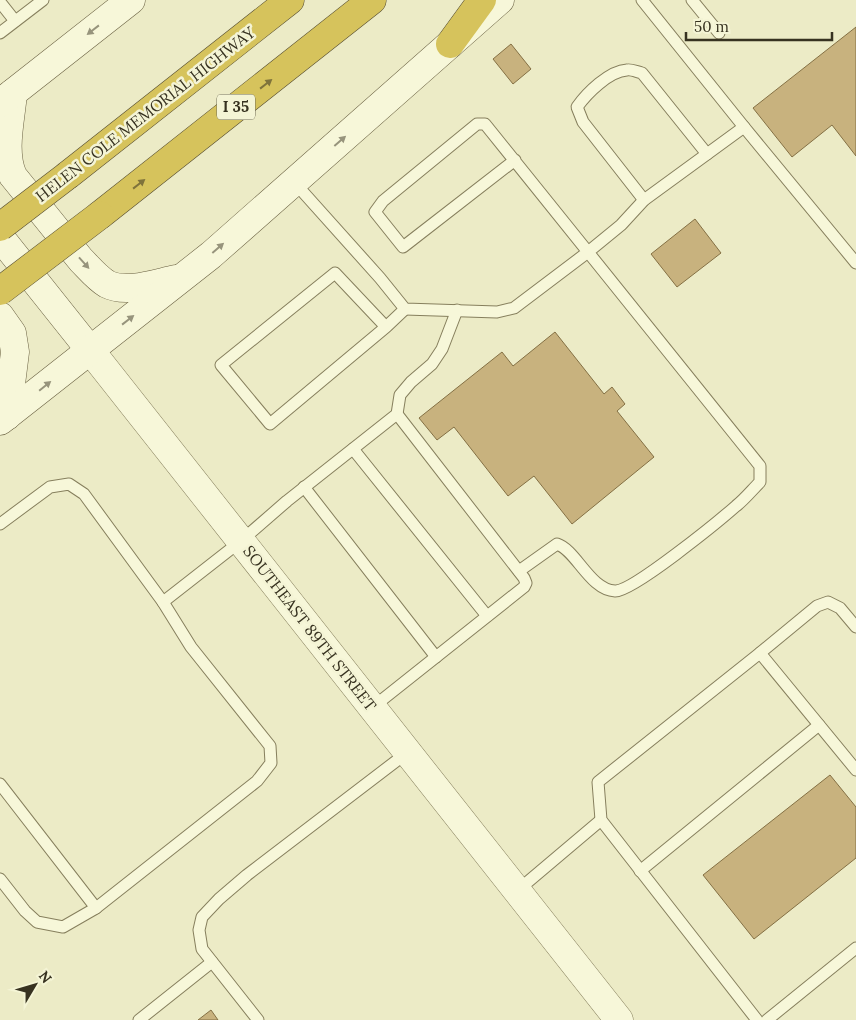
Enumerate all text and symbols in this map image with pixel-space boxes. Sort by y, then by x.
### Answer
scale bar [686,10,832,42]
text: 50 m [694,17,729,36]
street label: HELEN COLE MEMORIAL HIGHWAY [31,22,259,206]
one-way arrow [86,25,99,36]
one-way arrow [259,78,272,89]
road number: I 35 [217,94,255,120]
one-way arrow [334,135,346,147]
one-way arrow [132,179,145,190]
one-way arrow [212,242,224,254]
one-way arrow [78,256,90,268]
one-way arrow [121,315,135,325]
one-way arrow [38,380,51,391]
street label: SOUTHEAST 89TH STREET [239,541,381,715]
north arrow [10,960,60,1010]
text: N [35,967,56,987]

